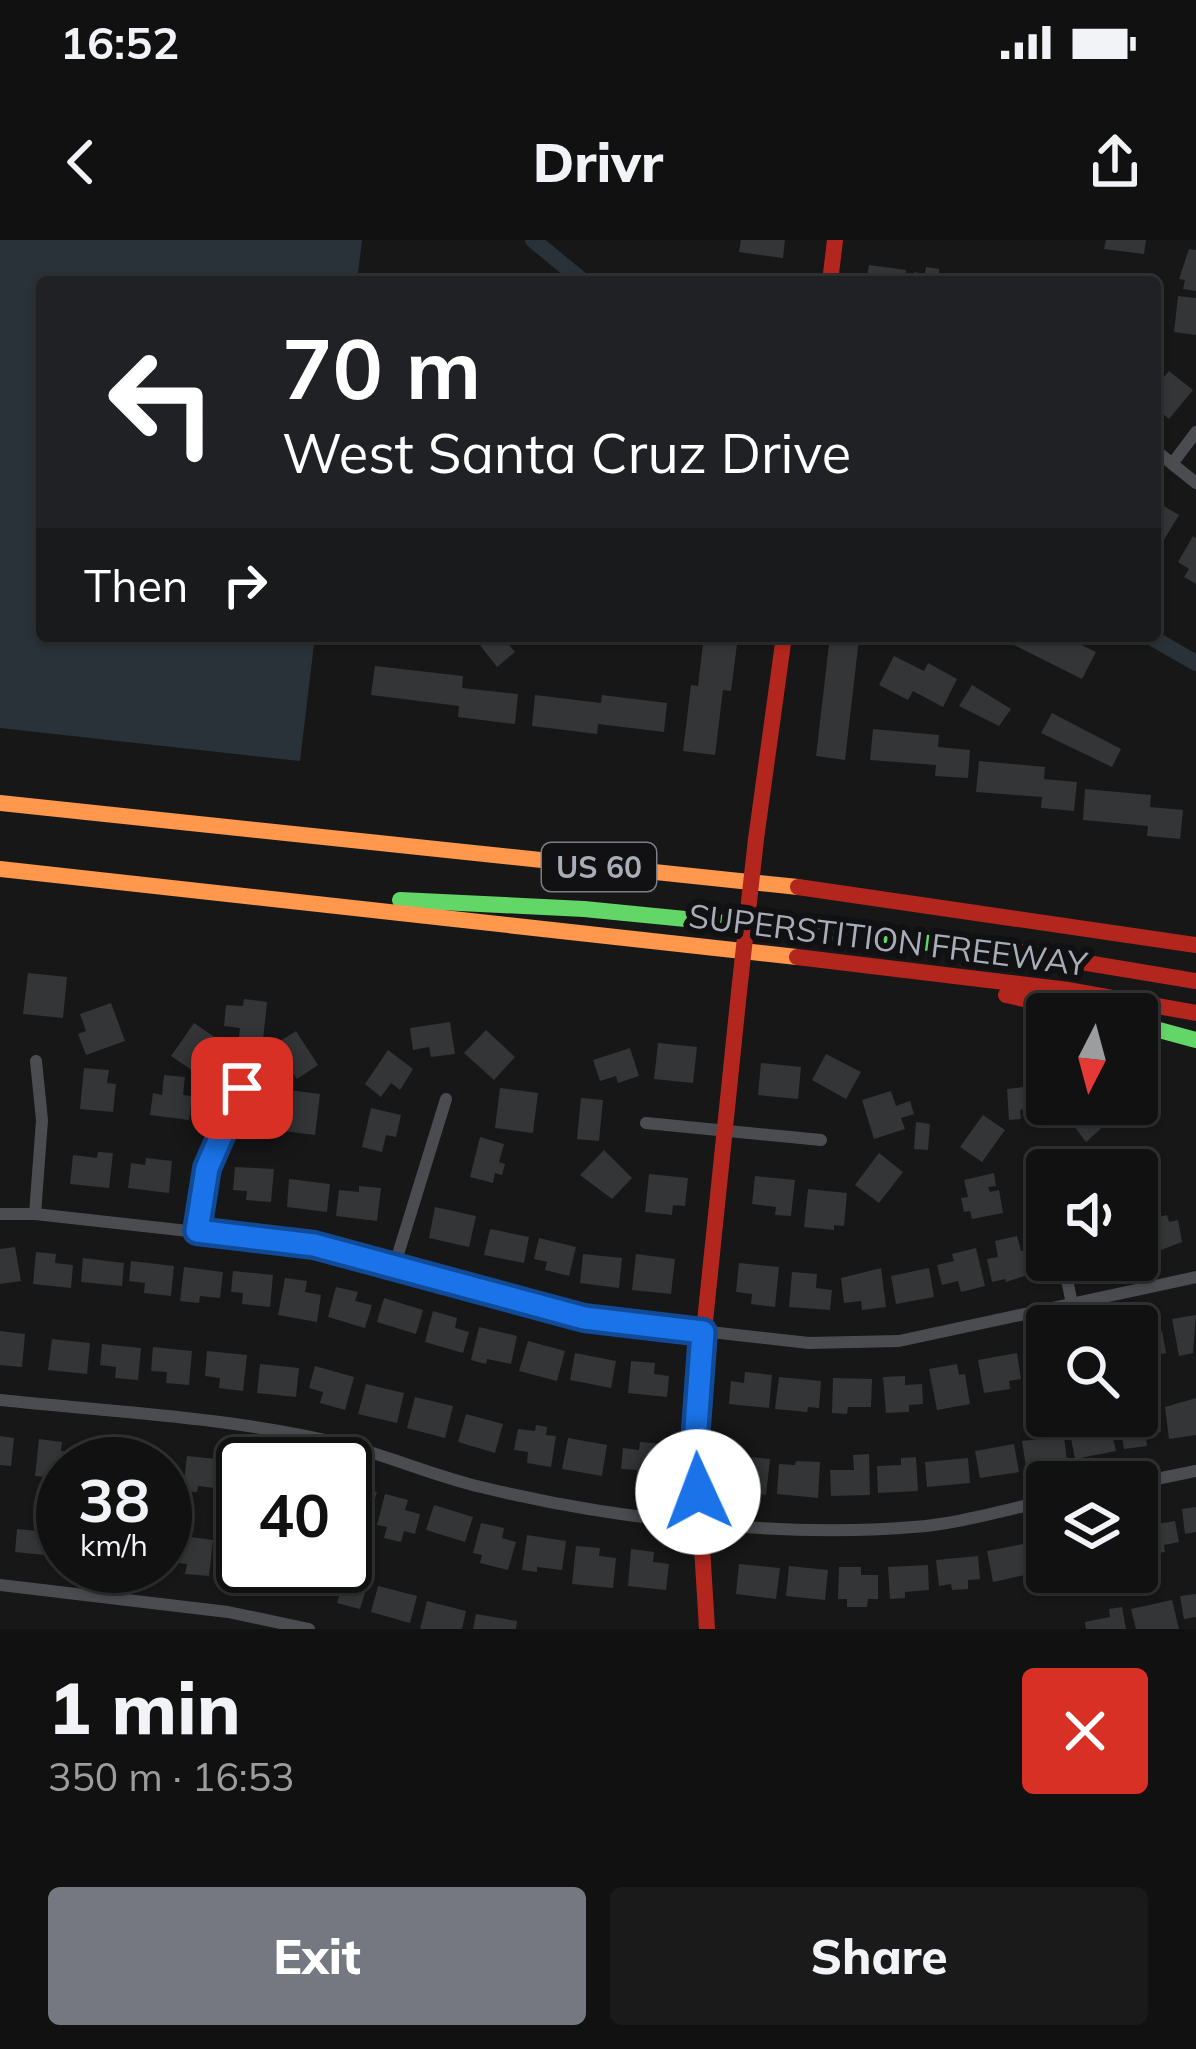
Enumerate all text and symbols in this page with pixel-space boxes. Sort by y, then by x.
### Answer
text: 16:52 [60,14,179,70]
text: Drivr [533,128,663,196]
icon: back [48,129,114,195]
icon: share [1082,129,1148,195]
text: 70 m [282,315,481,420]
icon: left [84,324,240,480]
text: West Santa Cruz Drive [282,419,851,487]
icon: right [212,552,278,618]
text: Then [84,557,188,613]
road number: US 60 [542,843,656,891]
street label: SUPERSTITION FREEWAY [686,894,1091,984]
north arrow [1026,993,1158,1125]
map controls [1026,993,1158,1593]
pin [191,1037,293,1139]
icon: arrive [209,1055,275,1121]
button: sound [1026,1149,1158,1281]
button: search [1026,1305,1158,1437]
position arrow [635,1429,761,1555]
speed limit sign: 40 [216,1437,372,1593]
button: layers [1026,1461,1158,1593]
text: 38 [78,1462,150,1537]
text: km/h [80,1526,148,1564]
text: 1 min [48,1662,241,1752]
button: close [1022,1668,1148,1794]
text: 350 m · 16:53 [48,1752,294,1801]
button: Exit [48,1887,586,2025]
button: Share [610,1887,1148,2025]

